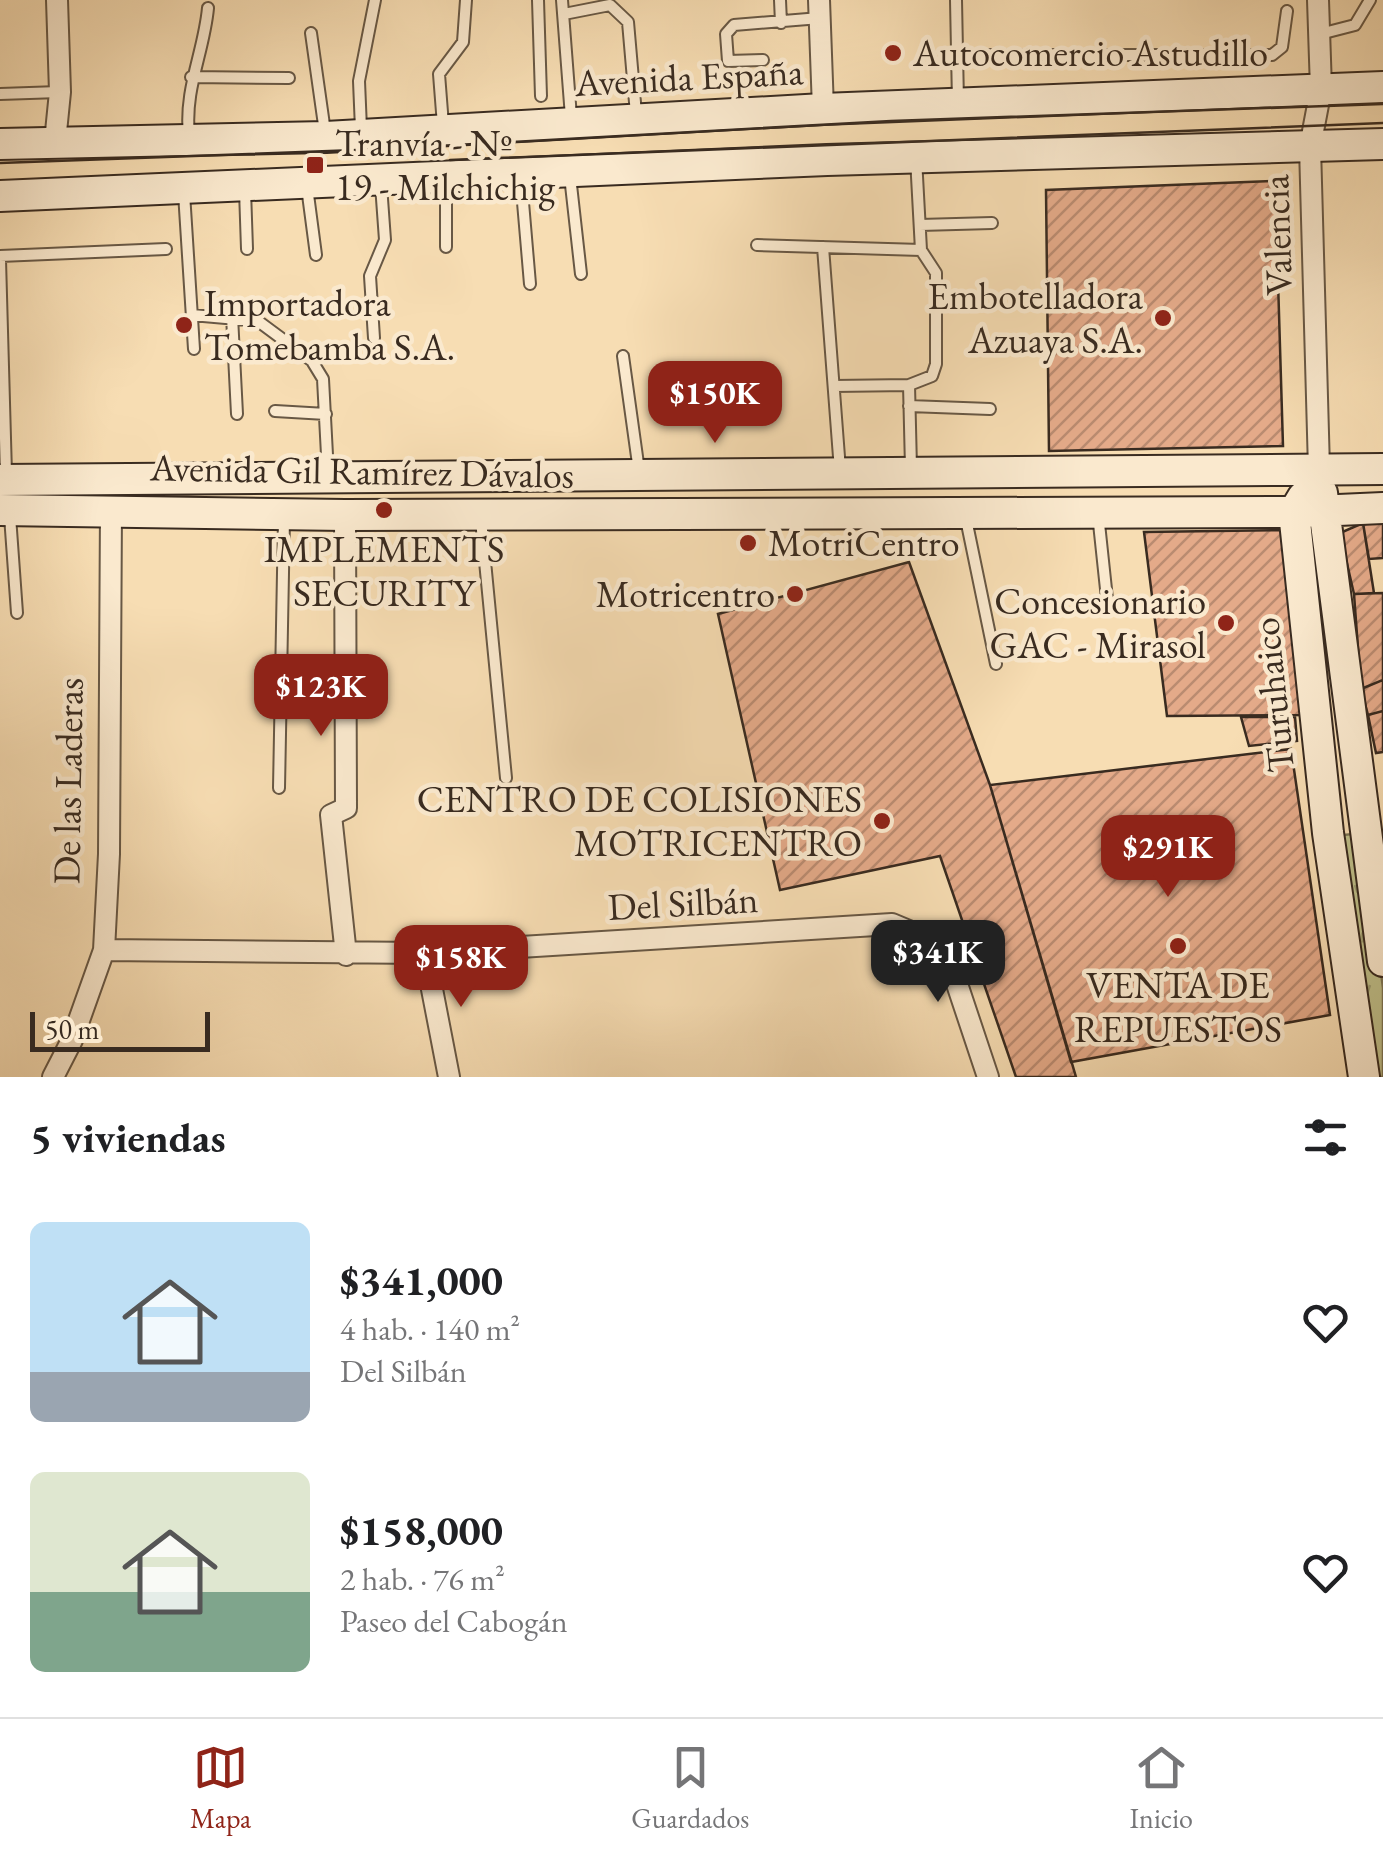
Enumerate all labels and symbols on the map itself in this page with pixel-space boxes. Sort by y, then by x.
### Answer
place label: Autocomercio Astudillo [912,28,1268,77]
marker: Autocomercio Astudillo [882,42,904,64]
street label: Avenida España [573,46,805,107]
place label: Tranvía - Nº 19 - Milchichig [335,118,555,211]
marker: Tranvía - Nº 19 - Milchichig [304,154,326,176]
street label: Valencia [1250,173,1303,296]
place label: Embotelladora Azuaya S.A. [928,271,1144,364]
place label: Importadora Tomebamba S.A. [204,278,455,371]
marker: Embotelladora Azuaya S.A. [1152,307,1174,329]
marker: Importadora Tomebamba S.A. [173,314,195,336]
pin: $150K [645,361,785,446]
street label: Avenida Gil Ramírez Dávalos [148,442,575,499]
marker: IMPLEMENTS SECURITY [373,499,395,521]
place label: MotriCentro [768,518,960,567]
place label: IMPLEMENTS SECURITY [264,524,504,617]
marker: MotriCentro [737,532,759,554]
place label: Motricentro [596,569,775,618]
place label: Concesionario GAC - Mirasol [990,576,1206,669]
marker: Motricentro [784,583,806,605]
marker: Concesionario GAC - Mirasol [1215,612,1237,634]
street label: Turuhaico [1240,615,1305,775]
pin: $123K [251,654,391,739]
street label: De las Laderas [41,677,94,885]
place label: CENTRO DE COLISIONES MOTRICENTRO [417,774,862,867]
marker: CENTRO DE COLISIONES MOTRICENTRO [871,810,893,832]
pin: $291K [1098,815,1238,900]
street label: Del Silbán [607,874,759,931]
pin: $341K [868,920,1008,1005]
pin: $158K [391,925,531,1010]
marker: VENTA DE REPUESTOS [1167,935,1189,957]
place label: VENTA DE REPUESTOS [1074,960,1282,1053]
scale bar [30,1007,210,1052]

